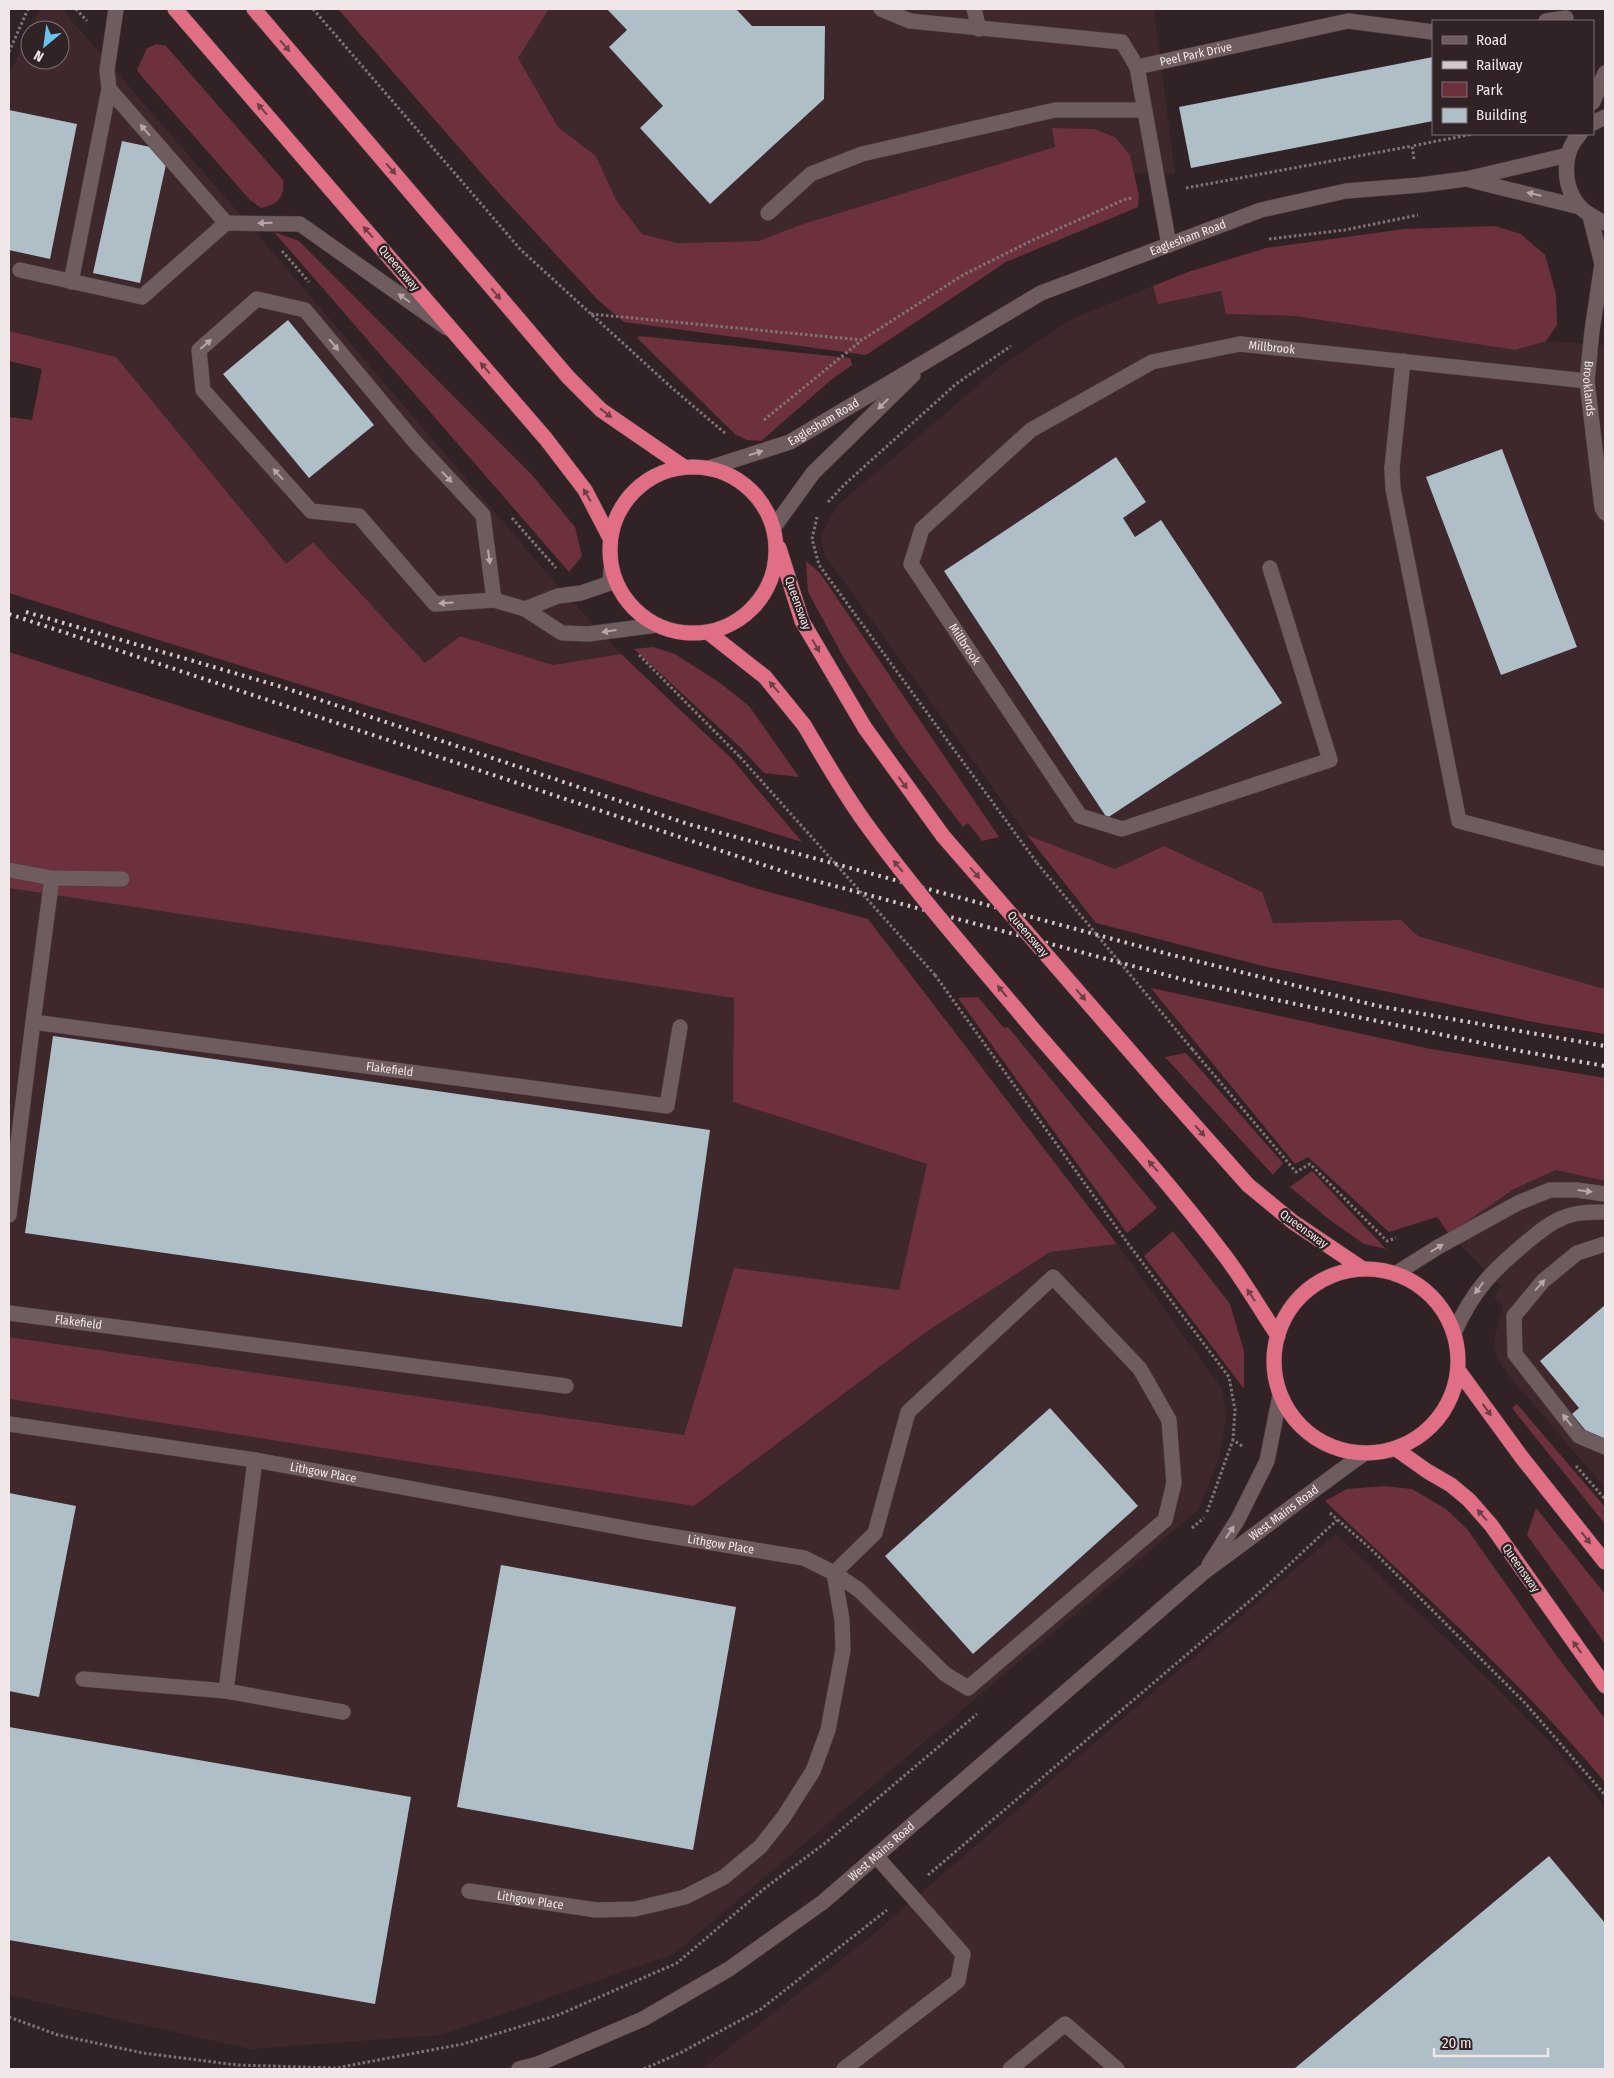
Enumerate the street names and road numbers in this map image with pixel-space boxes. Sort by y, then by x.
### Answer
street label: Peel Park Drive [1158,40,1233,69]
street label: Eaglesham Road [1148,217,1228,258]
street label: Queensway [375,242,423,294]
street label: Millbrook [1248,338,1296,357]
street label: Brooklands [1580,360,1598,417]
street label: Eaglesham Road [785,396,862,449]
street label: Queensway [782,574,814,632]
street label: Millbrook [946,621,984,668]
street label: Queensway [1004,908,1052,960]
street label: Flakefield [365,1059,414,1079]
street label: Queensway [1277,1207,1331,1251]
street label: Flakefield [54,1312,103,1332]
street label: Lithgow Place [289,1460,358,1486]
street label: West Mains Road [1246,1482,1321,1544]
street label: Lithgow Place [687,1532,755,1557]
street label: Queensway [1499,1541,1543,1595]
street label: West Mains Road [845,1819,917,1884]
street label: Lithgow Place [496,1888,565,1912]

